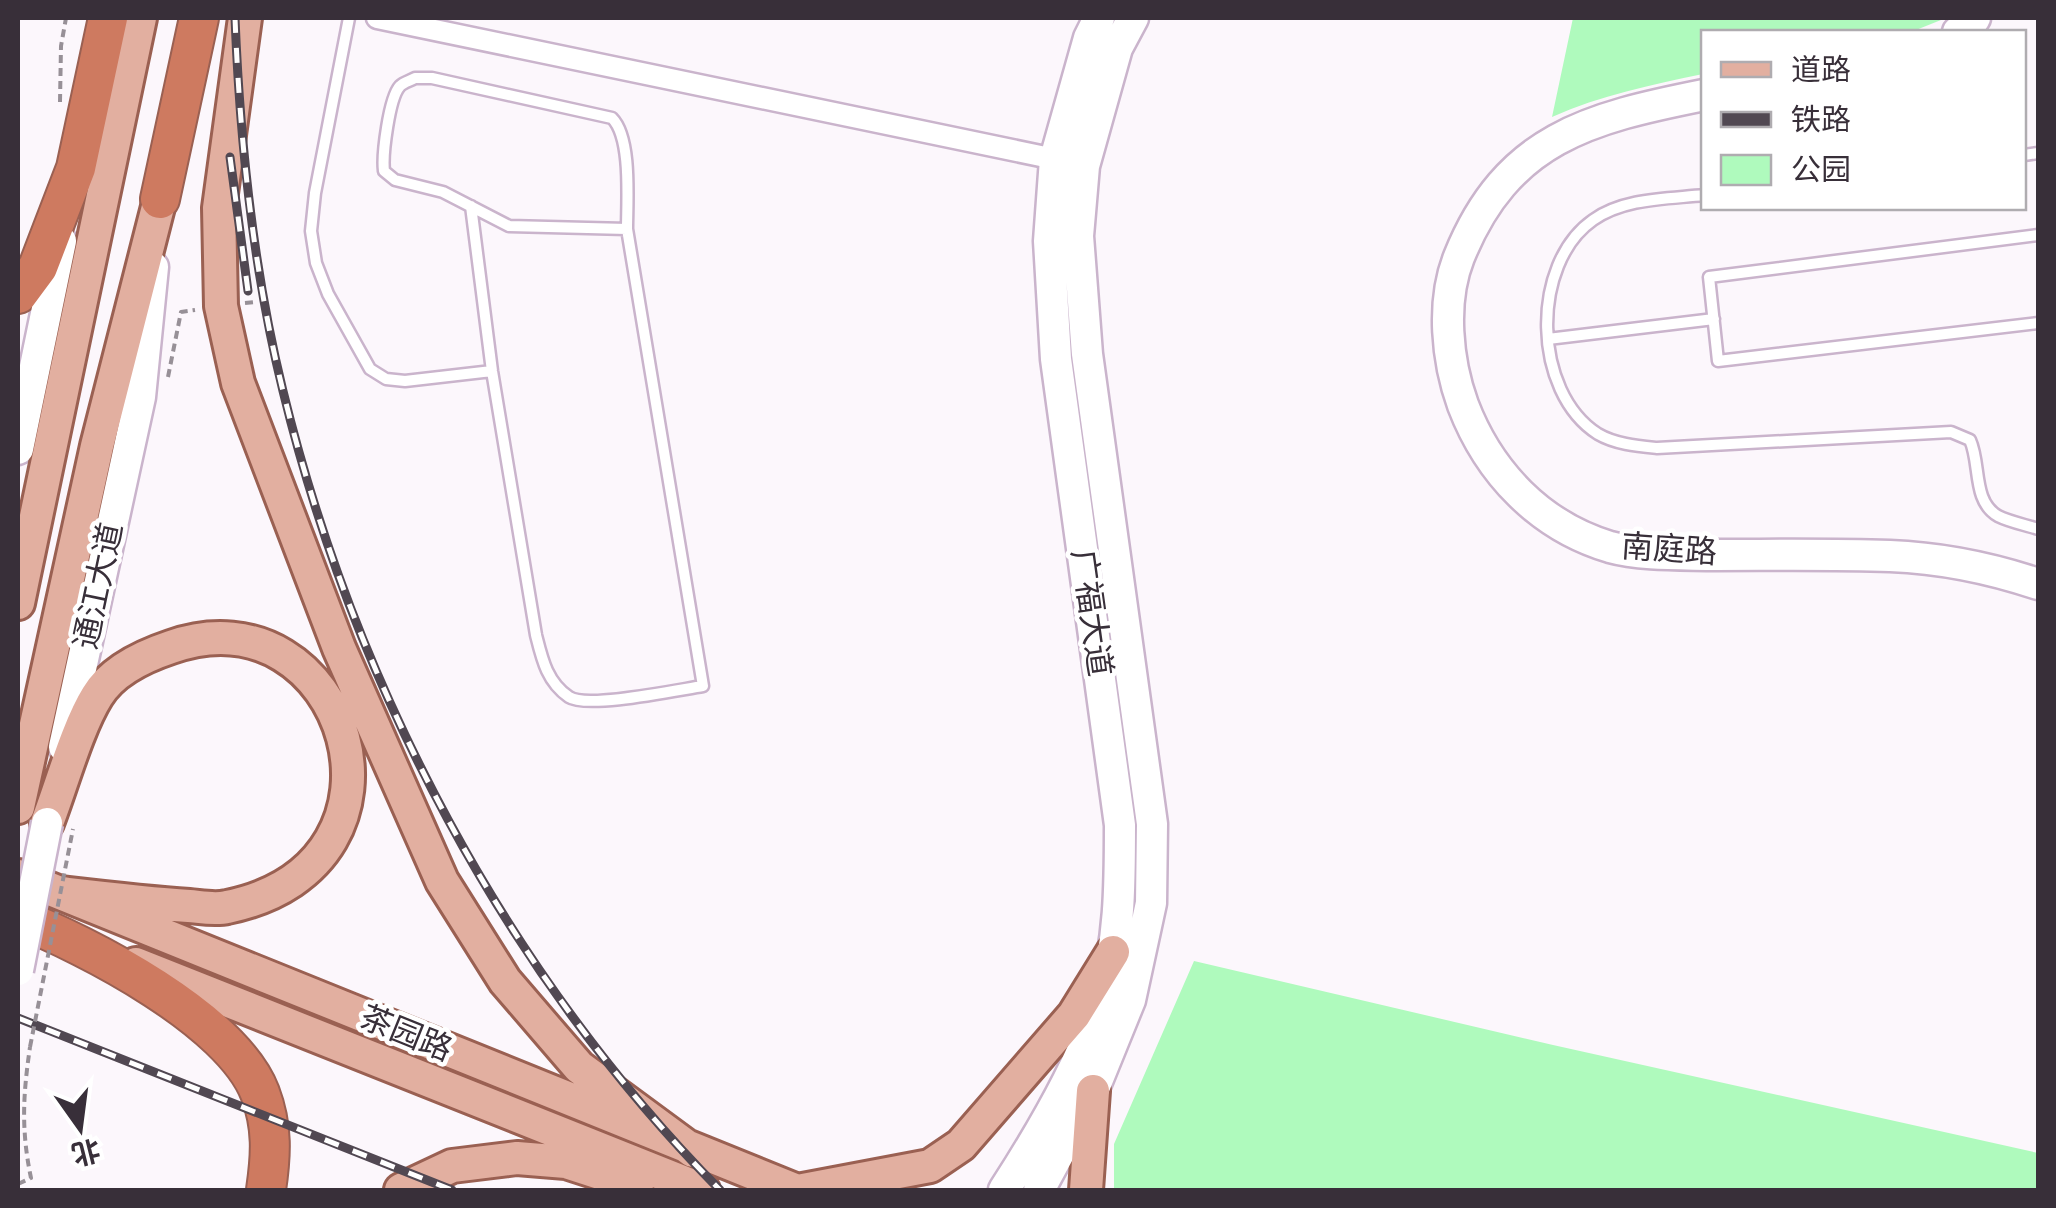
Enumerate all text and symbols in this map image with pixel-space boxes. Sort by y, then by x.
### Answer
legend [1701,30,2026,210]
text: 道路 [1791,49,1851,92]
text: 铁路 [1791,99,1851,142]
text: 公园 [1791,149,1851,192]
street label: 通江大道 [63,519,135,653]
street label: 南庭路 [1620,524,1718,576]
street label: 广福大道 [1059,546,1123,680]
street label: 茶园路 [353,995,459,1073]
north arrow [30,1078,130,1178]
text: 北 [67,1128,104,1174]

